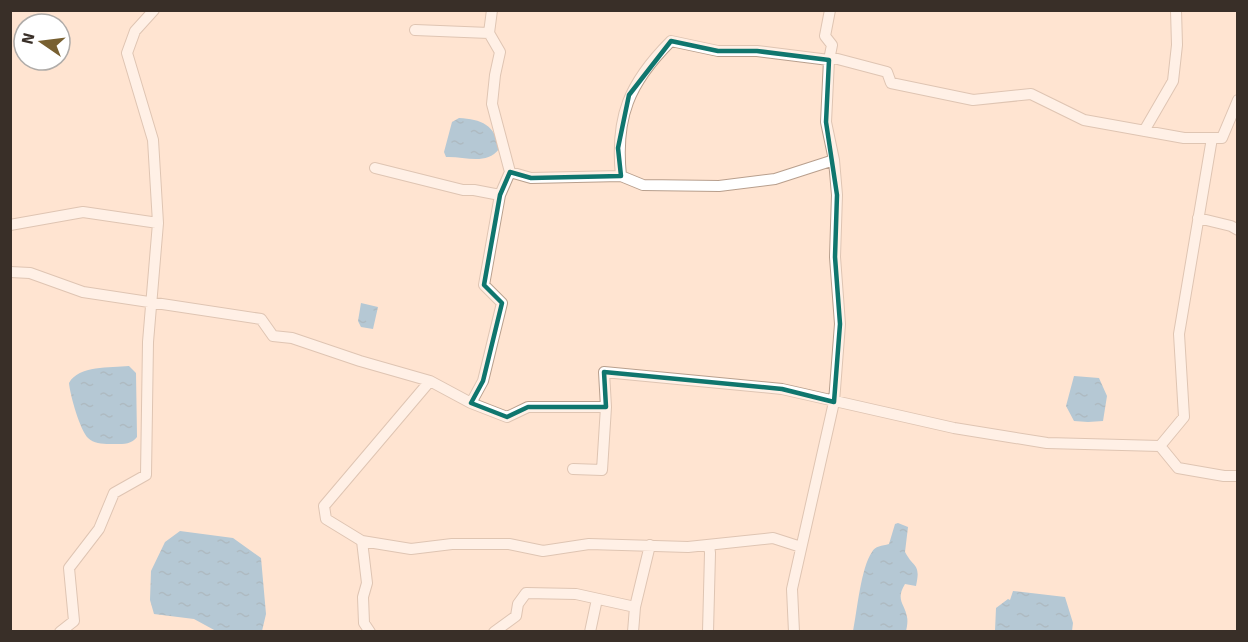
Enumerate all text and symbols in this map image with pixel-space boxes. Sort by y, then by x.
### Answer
north arrow [12,12,72,72]
text: N [17,31,39,46]

